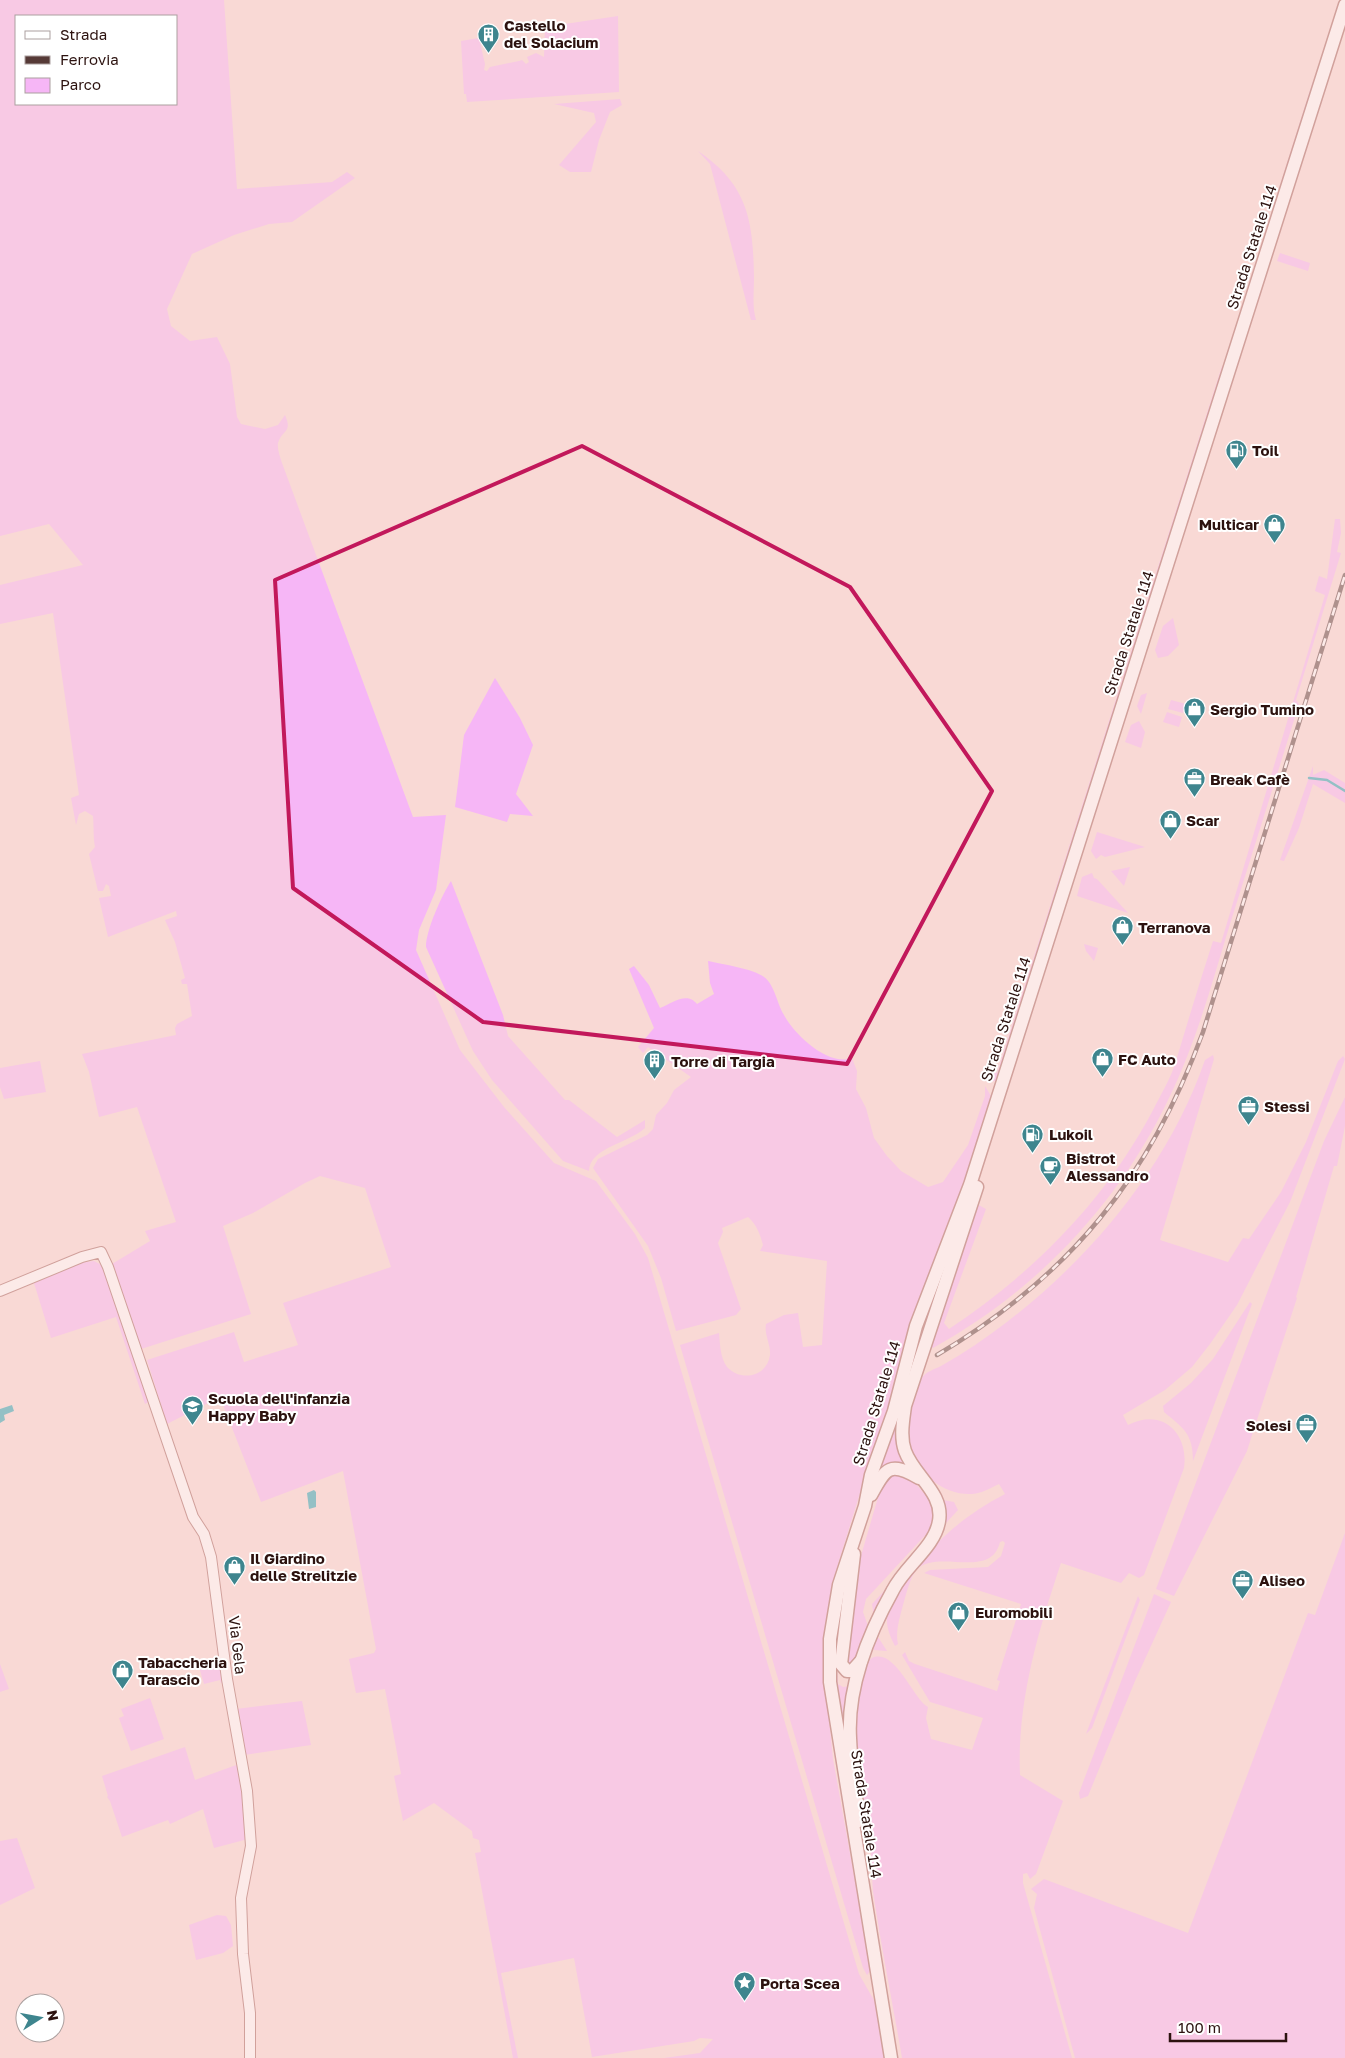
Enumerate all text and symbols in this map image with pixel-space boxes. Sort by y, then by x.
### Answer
legend [15,15,178,105]
place label: Castello del Solacium [504,16,598,51]
building icon: Castello del Solacium [476,22,500,53]
text: Strada [60,25,107,43]
text: Ferrovia [60,50,119,68]
text: Parco [60,75,101,93]
street label: Strada Statale 114 [1222,182,1280,312]
fuel station icon: Toil [1224,438,1248,469]
place label: Toil [1252,441,1279,459]
shop icon: Multicar [1263,512,1287,543]
place label: Multicar [1199,515,1259,533]
street label: Strada Statale 114 [1099,568,1157,698]
shop icon: Sergio Tumino [1182,697,1206,728]
place label: Sergio Tumino [1210,700,1314,718]
office icon: Break Cafè [1182,767,1206,798]
place label: Break Cafè [1210,770,1290,788]
shop icon: Scar [1158,808,1182,839]
place label: Scar [1186,811,1219,829]
shop icon: Terranova [1110,915,1134,946]
place label: Terranova [1138,918,1211,936]
street label: Strada Statale 114 [976,954,1034,1084]
shop icon: FC Auto [1090,1047,1114,1078]
building icon: Torre di Targia [643,1049,667,1080]
place label: FC Auto [1118,1050,1176,1068]
place label: Torre di Targia [671,1052,775,1070]
office icon: Stessi [1236,1094,1260,1125]
place label: Stessi [1264,1097,1310,1115]
fuel station icon: Lukoil [1021,1122,1045,1153]
place label: Lukoil [1049,1125,1093,1143]
place label: Bistrot Alessandro [1066,1149,1149,1184]
cafe icon: Bistrot Alessandro [1038,1155,1062,1186]
street label: Strada Statale 114 [848,1338,904,1468]
place label: Scuola dell'infanzia Happy Baby [208,1389,350,1424]
school or university icon: Scuola dell'infanzia Happy Baby [180,1395,204,1426]
office icon: Solesi [1295,1413,1319,1444]
place label: Solesi [1246,1416,1291,1434]
place label: Il Giardino delle Strelitzie [250,1549,357,1584]
shop icon: Il Giardino delle Strelitzie [222,1555,246,1586]
office icon: Aliseo [1231,1568,1255,1599]
place label: Aliseo [1259,1571,1305,1589]
shop icon: Euromobili [947,1600,971,1631]
place label: Euromobili [975,1603,1053,1621]
street label: Via Gela [225,1615,251,1675]
place label: Tabaccheria Tarascio [138,1653,227,1688]
shop icon: Tabaccheria Tarascio [110,1659,134,1690]
street label: Strada Statale 114 [848,1748,886,1880]
place icon: Porta Scea [732,1971,756,2002]
place label: Porta Scea [760,1974,840,1992]
north arrow [15,1993,65,2043]
text: N [44,2009,63,2022]
scale bar [1170,2010,1286,2042]
text: 100 m [1178,2018,1221,2036]

